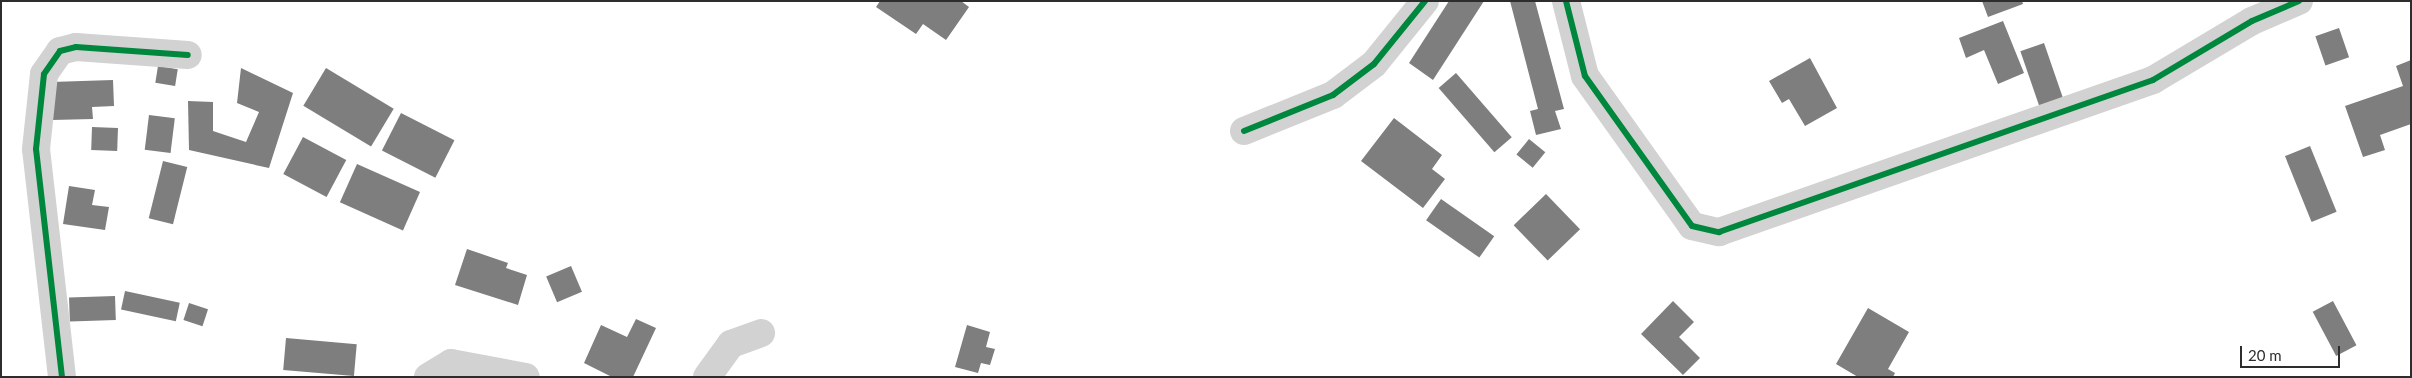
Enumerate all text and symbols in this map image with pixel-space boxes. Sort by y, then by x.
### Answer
scale bar [2242,336,2342,368]
text: 20 m [2248,346,2282,364]

